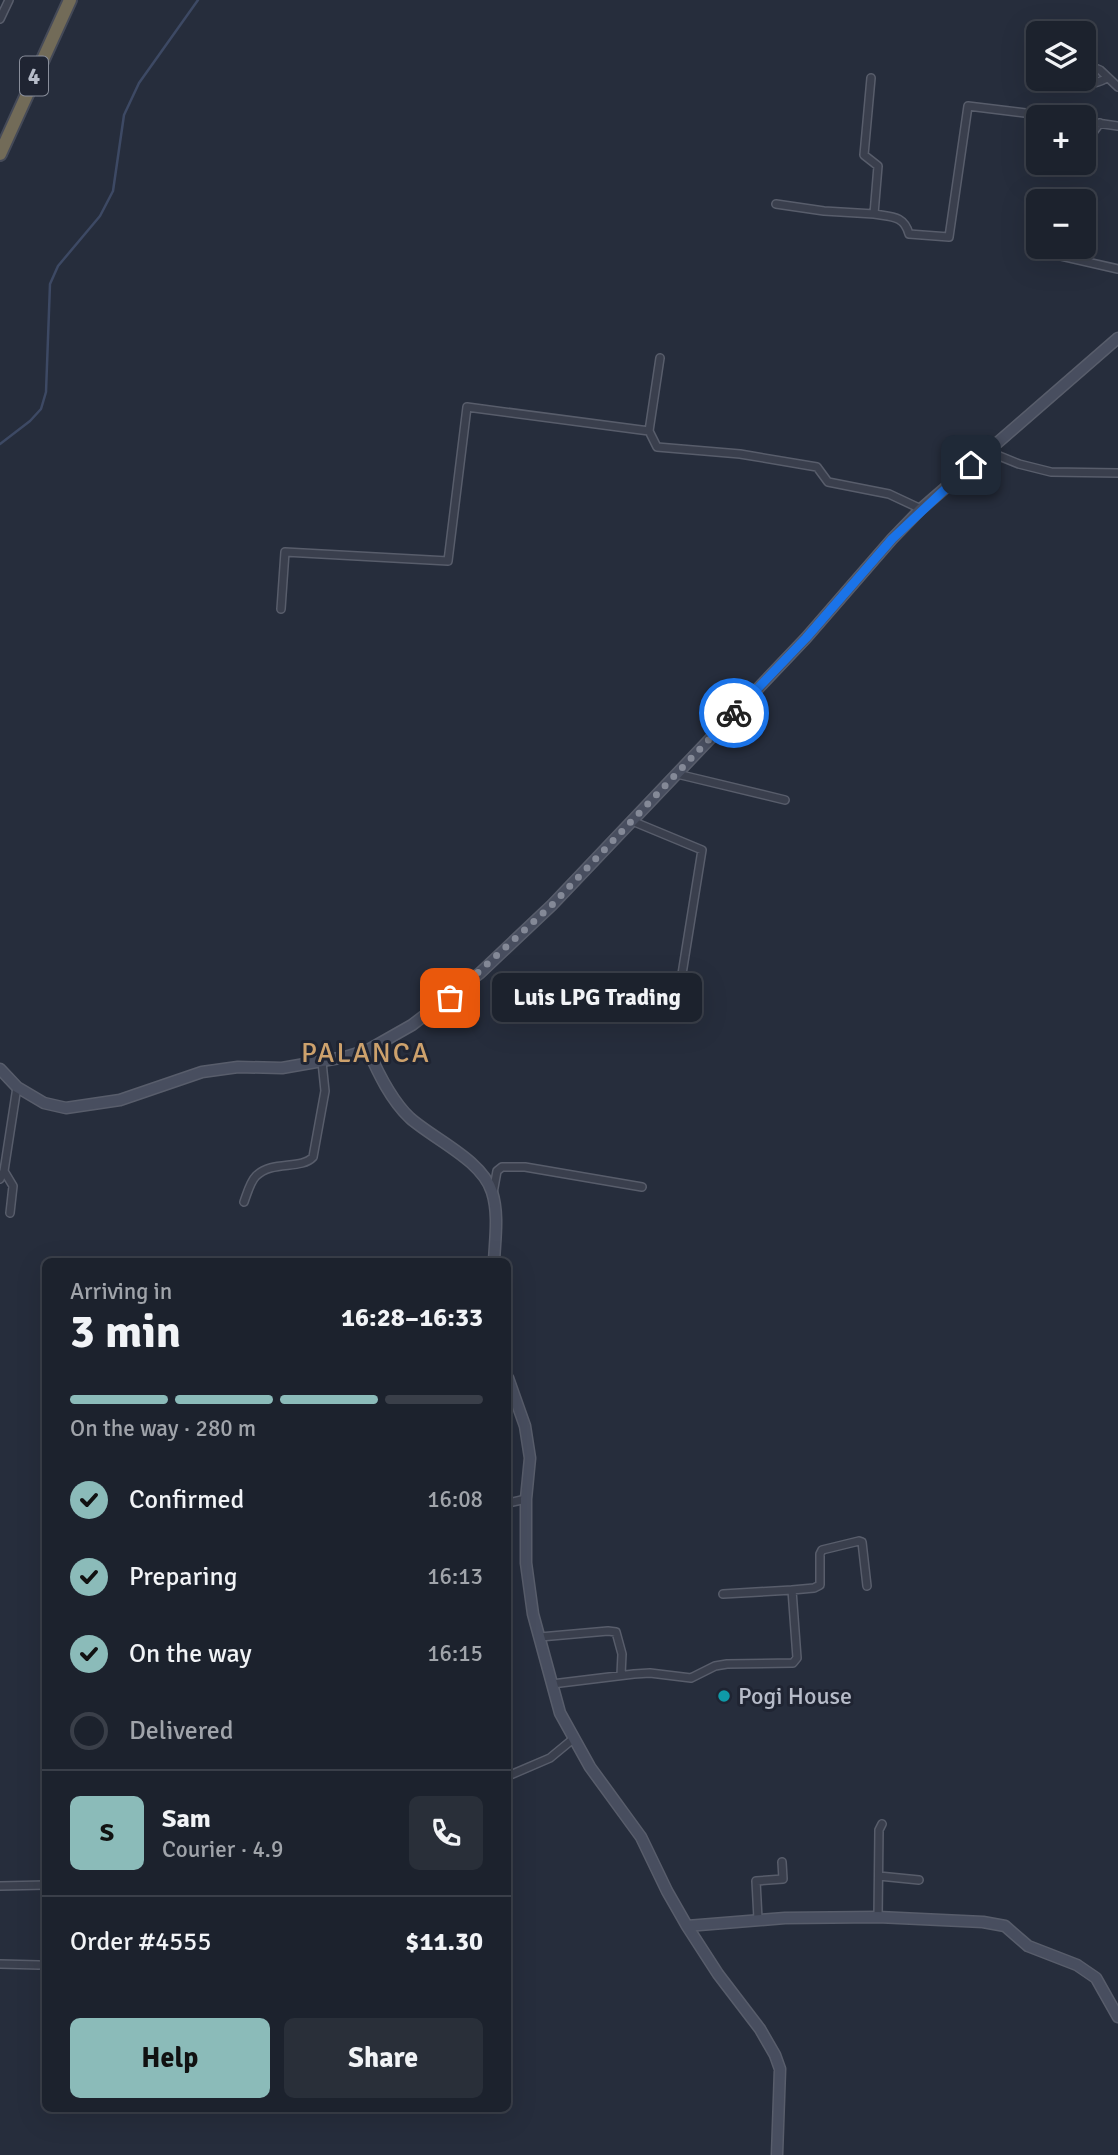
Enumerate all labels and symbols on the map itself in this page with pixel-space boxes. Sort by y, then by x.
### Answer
road number: 4 [20,57,48,96]
pin [941,435,1001,495]
courier [699,678,769,748]
pin [420,968,480,1028]
callout: Luis LPG Trading [492,974,702,1023]
district label: PALANCA [301,1036,431,1070]
place label: Pogi House [738,1681,852,1711]
marker: Pogi House [716,1688,732,1704]

